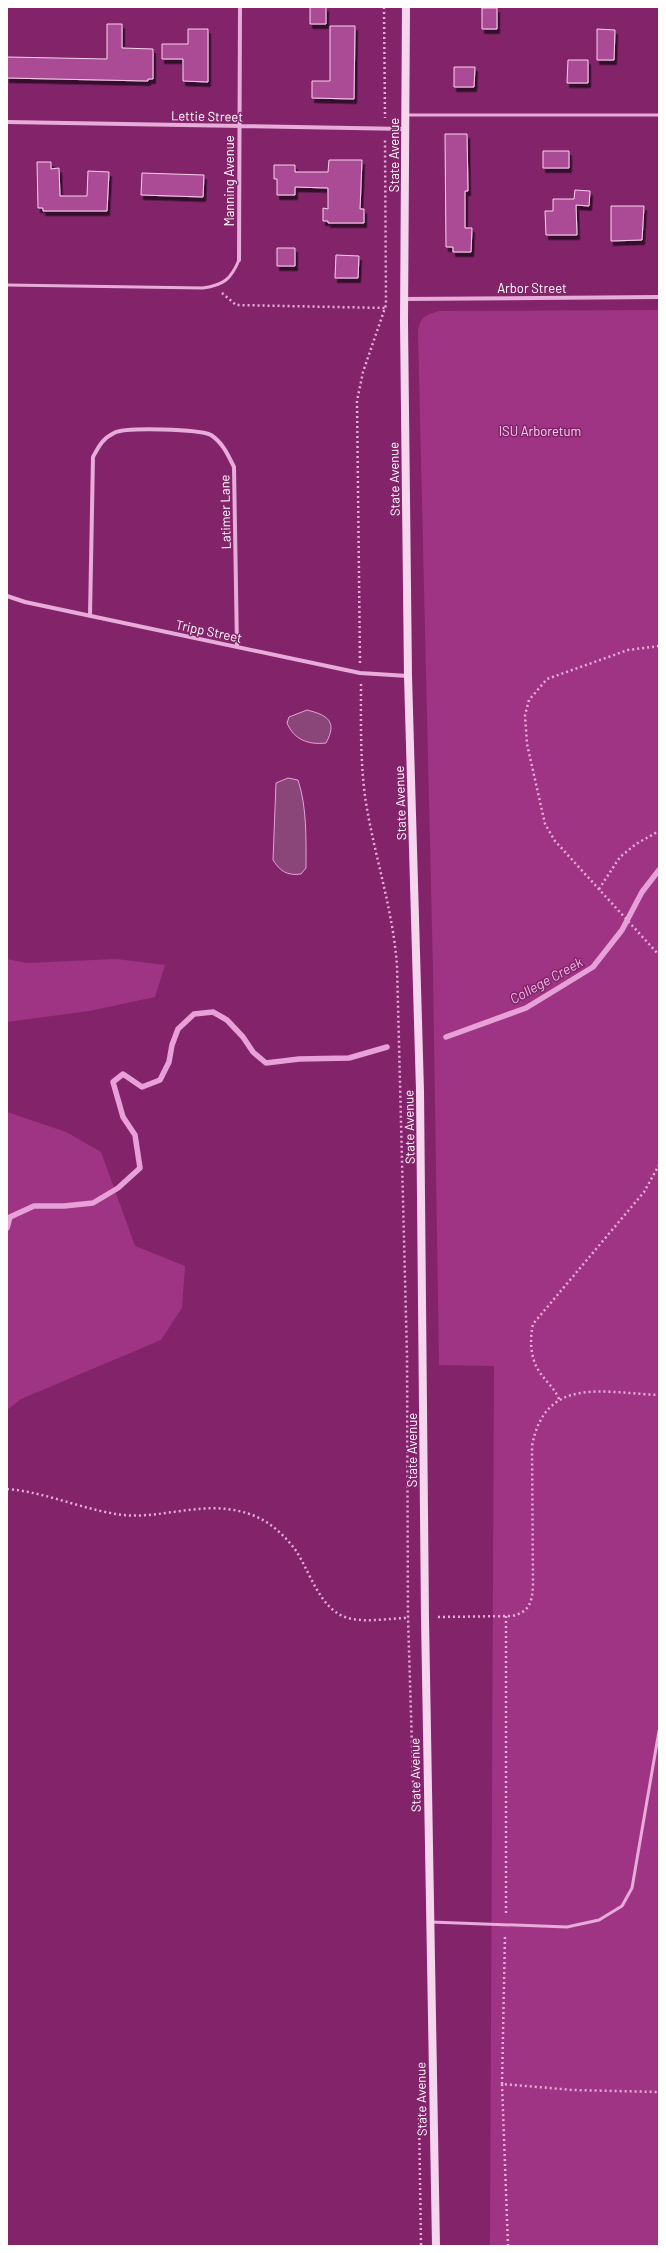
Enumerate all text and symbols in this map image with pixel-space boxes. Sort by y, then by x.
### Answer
street label: Lettie Street [171,107,243,125]
street label: State Avenue [386,118,402,192]
street label: Manning Avenue [221,135,237,227]
street label: Arbor Street [497,280,567,296]
park label: ISU Arboretum [499,423,581,439]
street label: State Avenue [385,442,403,516]
street label: Latimer Lane [216,474,234,550]
street label: Tripp Street [174,616,244,646]
street label: State Avenue [391,766,409,840]
water label: College Creek [507,953,586,1007]
street label: State Avenue [400,1090,418,1164]
street label: State Avenue [404,1413,420,1487]
street label: State Avenue [406,1738,424,1812]
street label: State Avenue [412,2062,430,2136]

